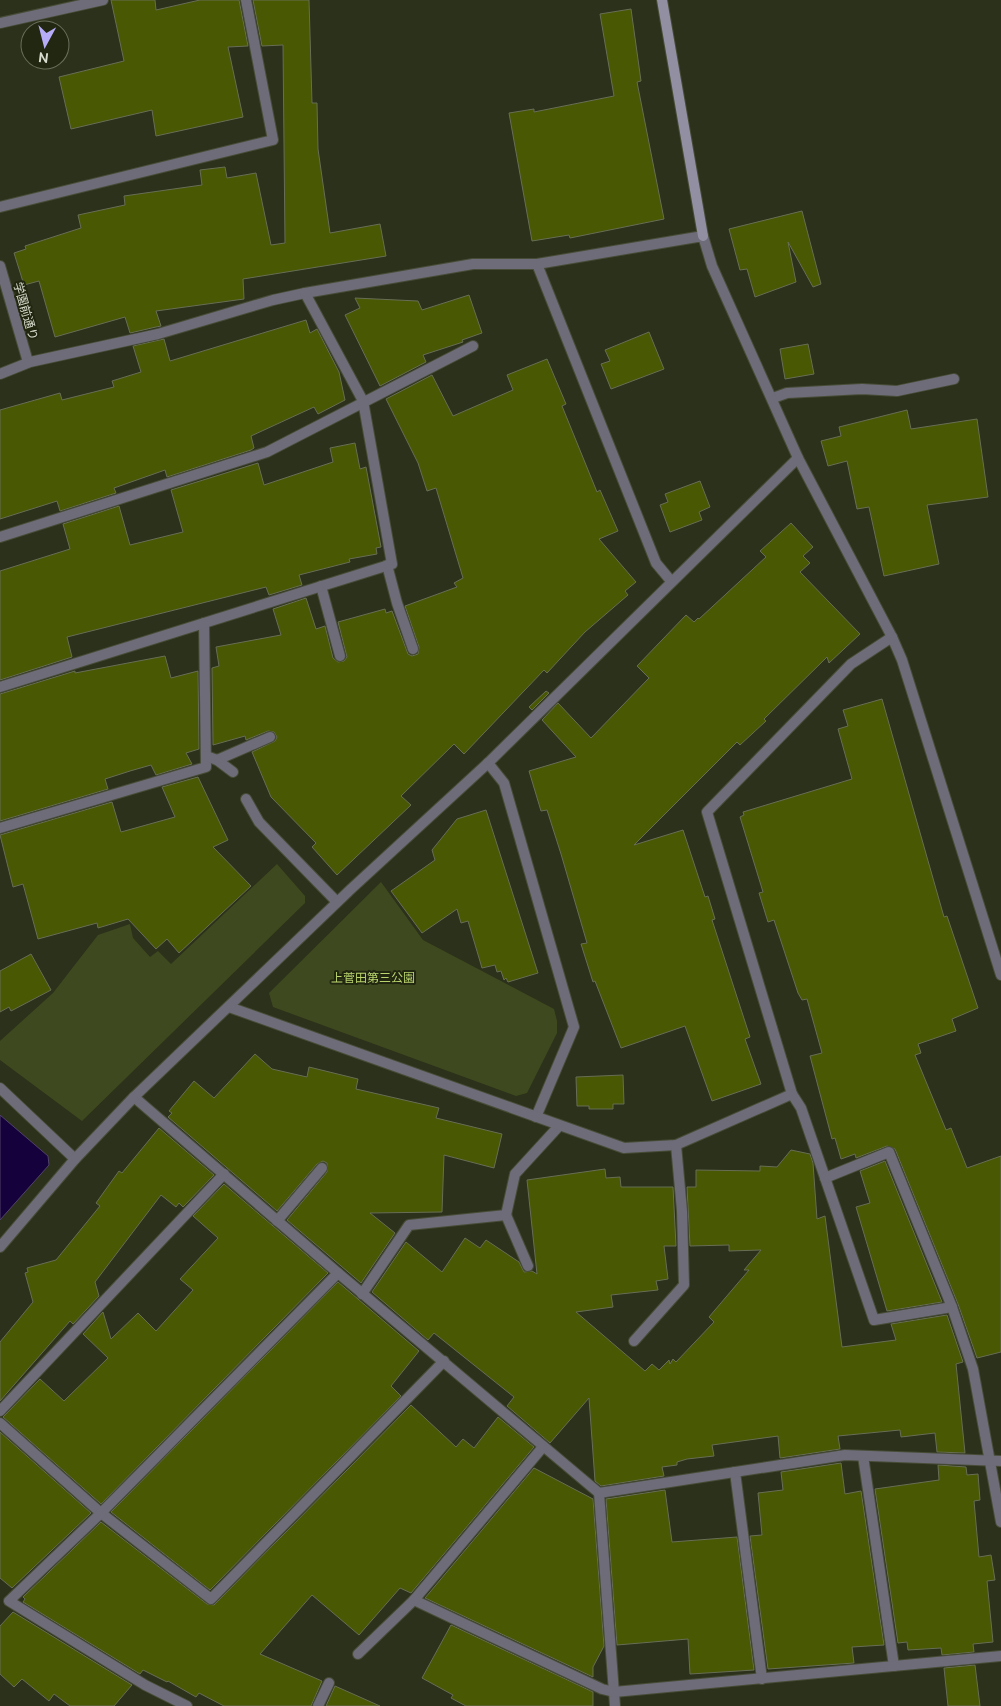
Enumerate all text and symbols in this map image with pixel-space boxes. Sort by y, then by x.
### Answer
north arrow [20,20,70,70]
text: N [37,49,50,66]
street label: 学園前通り [11,280,41,342]
park label: 上菅田第三公園 [331,971,415,984]

